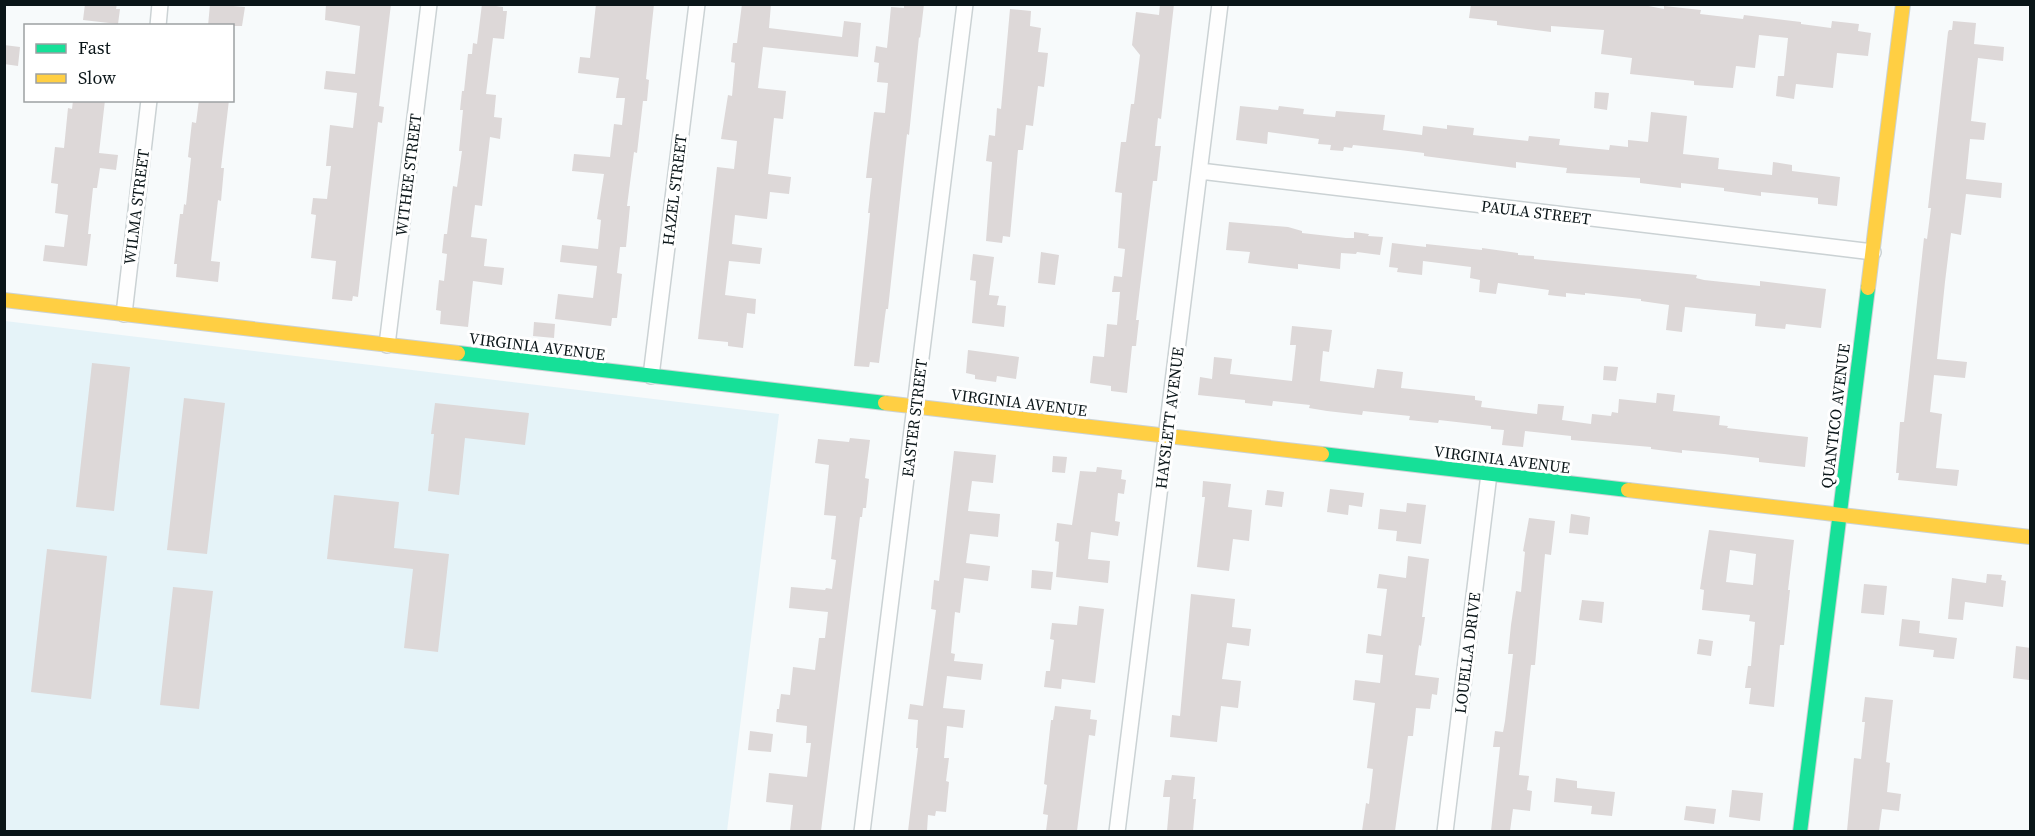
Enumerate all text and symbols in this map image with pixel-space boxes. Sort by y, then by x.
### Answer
legend [24,24,234,102]
text: Fast [78,35,111,60]
text: Slow [78,65,116,90]
street label: WITHEE STREET [390,112,426,238]
street label: HAZEL STREET [656,133,692,247]
street label: WILMA STREET [118,147,154,266]
street label: PAULA STREET [1480,194,1592,230]
street label: VIRGINIA AVENUE [468,327,607,365]
street label: QUANTICO AVENUE [1815,342,1855,490]
street label: HAYSLETT AVENUE [1149,345,1189,490]
street label: EASTER STREET [896,357,932,478]
street label: VIRGINIA AVENUE [950,383,1089,421]
street label: VIRGINIA AVENUE [1433,440,1572,478]
street label: LOUELLA DRIVE [1449,591,1485,715]

